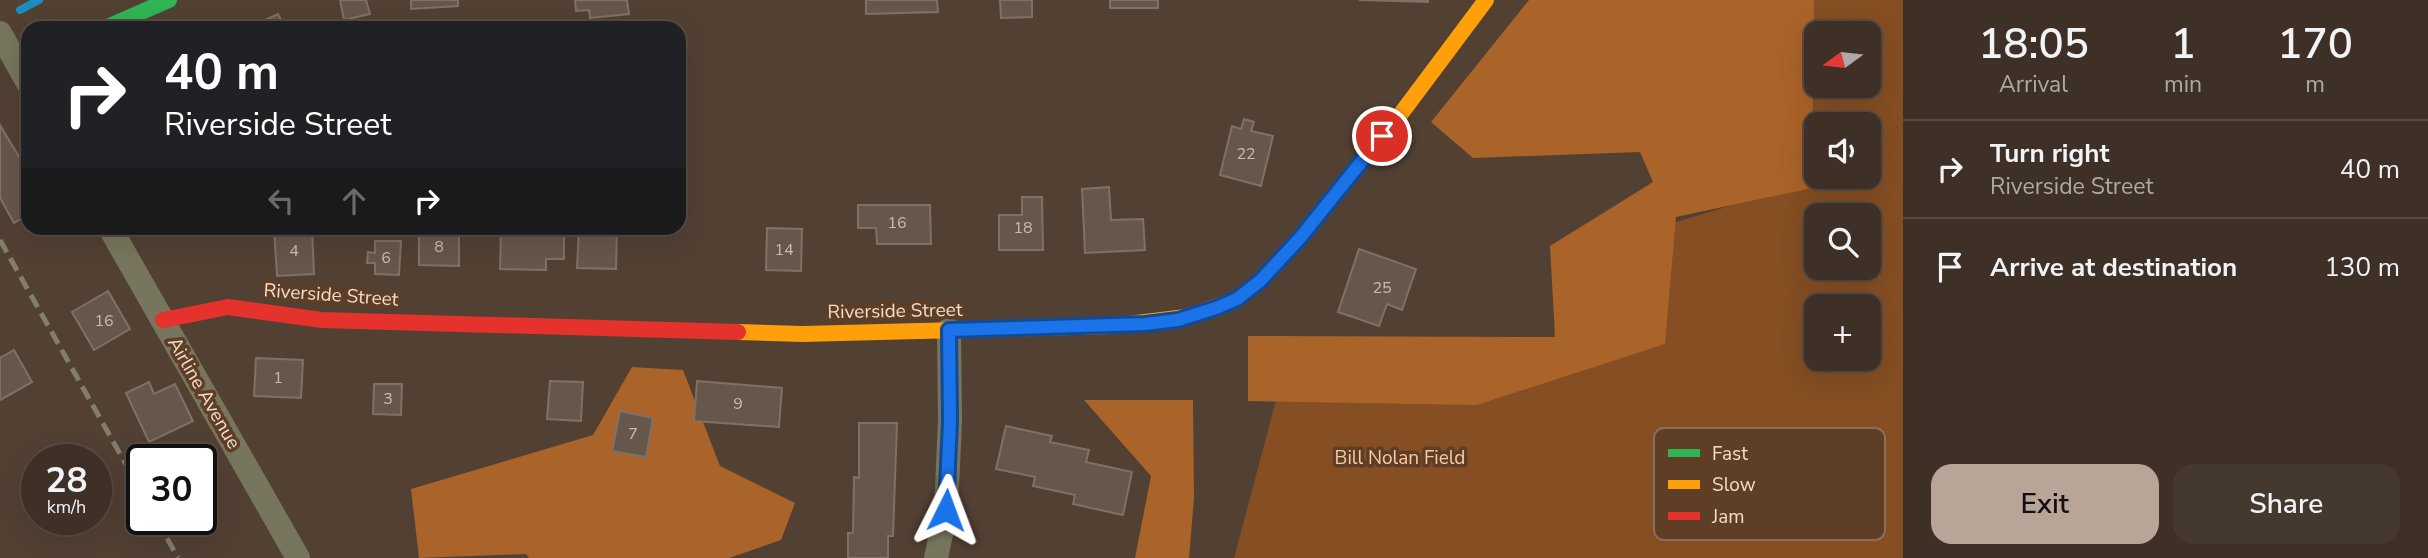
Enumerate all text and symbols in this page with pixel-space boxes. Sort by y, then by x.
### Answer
text: 18:05 [1978,16,2089,73]
text: 1 [2170,16,2196,73]
text: 170 [2277,16,2353,73]
north arrow [1804,21,1881,98]
map controls [1804,21,1881,371]
text: 40 m [164,39,279,106]
icon: right [49,49,140,140]
text: Arrival [1999,69,2068,100]
text: min [2164,69,2202,100]
text: m [2305,69,2325,100]
text: Riverside Street [164,103,391,146]
pin [1352,106,1412,166]
button: sound [1804,112,1881,189]
icon: arrive [1363,117,1401,155]
text: Turn right [1990,136,2109,171]
house number: 22 [1236,143,1256,165]
icon: right [1931,150,1969,188]
text: 40 m [2340,152,2400,187]
text: Riverside Street [1990,171,2153,202]
icon: left [262,182,300,220]
icon: ahead [335,182,373,220]
icon: right [408,182,446,220]
button: search [1804,203,1881,280]
house number: 16 [887,212,907,234]
house number: 18 [1013,217,1033,239]
house number: 8 [434,236,444,258]
house number: 14 [774,239,794,261]
house number: 4 [289,240,299,262]
house number: 6 [381,247,391,269]
icon: arrive [1931,248,1969,286]
text: Arrive at destination [1990,250,2237,285]
text: 130 m [2324,250,2400,285]
street label: Riverside Street [263,277,400,313]
house number: 25 [1372,277,1392,299]
button: + [1804,294,1881,371]
street label: Riverside Street [827,297,963,325]
house number: 16 [94,310,114,332]
street label: Airline Avenue [161,332,247,454]
house number: 1 [273,367,283,389]
house number: 3 [383,388,393,410]
house number: 9 [733,393,743,415]
house number: 7 [628,423,638,445]
legend [1654,428,1885,540]
text: Fast [1712,441,1748,467]
speed limit sign: 30 [126,444,217,535]
park label: Bill Nolan Field [1335,445,1465,471]
text: 28 [45,457,88,504]
button: Exit [1931,464,2159,544]
button: Share [2173,464,2400,544]
text: Slow [1712,472,1756,498]
position arrow [909,473,983,547]
text: km/h [47,495,86,519]
text: Jam [1711,504,1745,530]

